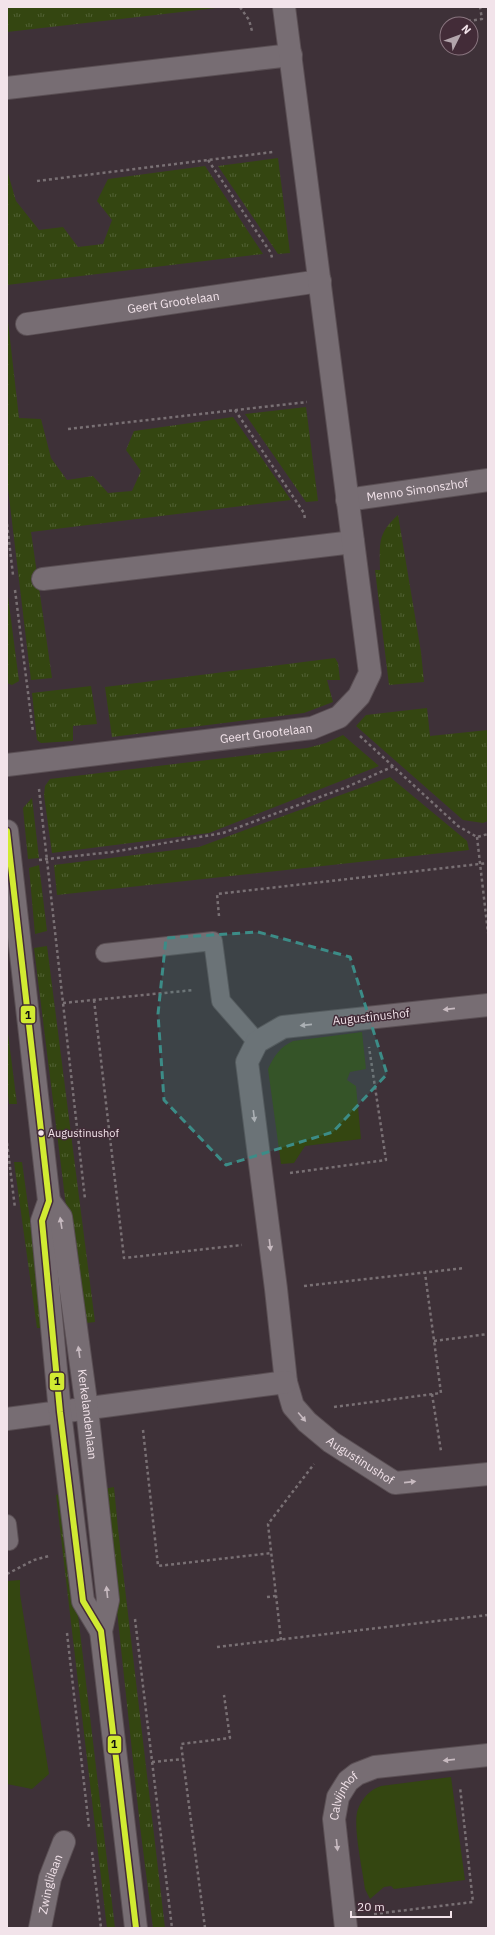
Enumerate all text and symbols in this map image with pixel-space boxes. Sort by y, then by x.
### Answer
north arrow [439,16,479,56]
text: N [459,22,474,37]
street label: Geert Grootelaan [126,288,220,316]
street label: Menno Simonszhof [366,475,469,504]
street label: Geert Grootelaan [219,720,313,746]
line badge: 1 [20,1005,36,1024]
street label: Augustinushof [332,1005,410,1028]
one-way arrow [443,1006,455,1012]
text: 1 [25,1008,32,1022]
one-way arrow [300,1021,312,1028]
one-way arrow [251,1110,257,1122]
place label: Augustinushof [48,1126,119,1140]
marker: Augustinushof [36,1128,46,1138]
one-way arrow [58,1217,64,1229]
one-way arrow [267,1239,273,1251]
one-way arrow [76,1346,82,1358]
street label: Kerkelandenlaan [75,1368,100,1460]
line badge: 1 [49,1372,65,1391]
text: 1 [54,1374,61,1388]
one-way arrow [298,1411,307,1422]
street label: Augustinushof [323,1433,397,1488]
one-way arrow [404,1478,416,1485]
one-way arrow [104,1586,110,1598]
line badge: 1 [107,1735,122,1754]
text: 1 [111,1737,118,1751]
one-way arrow [443,1756,455,1763]
street label: Calvijnhof [326,1768,361,1821]
one-way arrow [334,1839,340,1851]
street label: Zwinglilaan [35,1852,66,1915]
scale bar [351,1893,451,1919]
text: 20 m [357,1899,385,1914]

